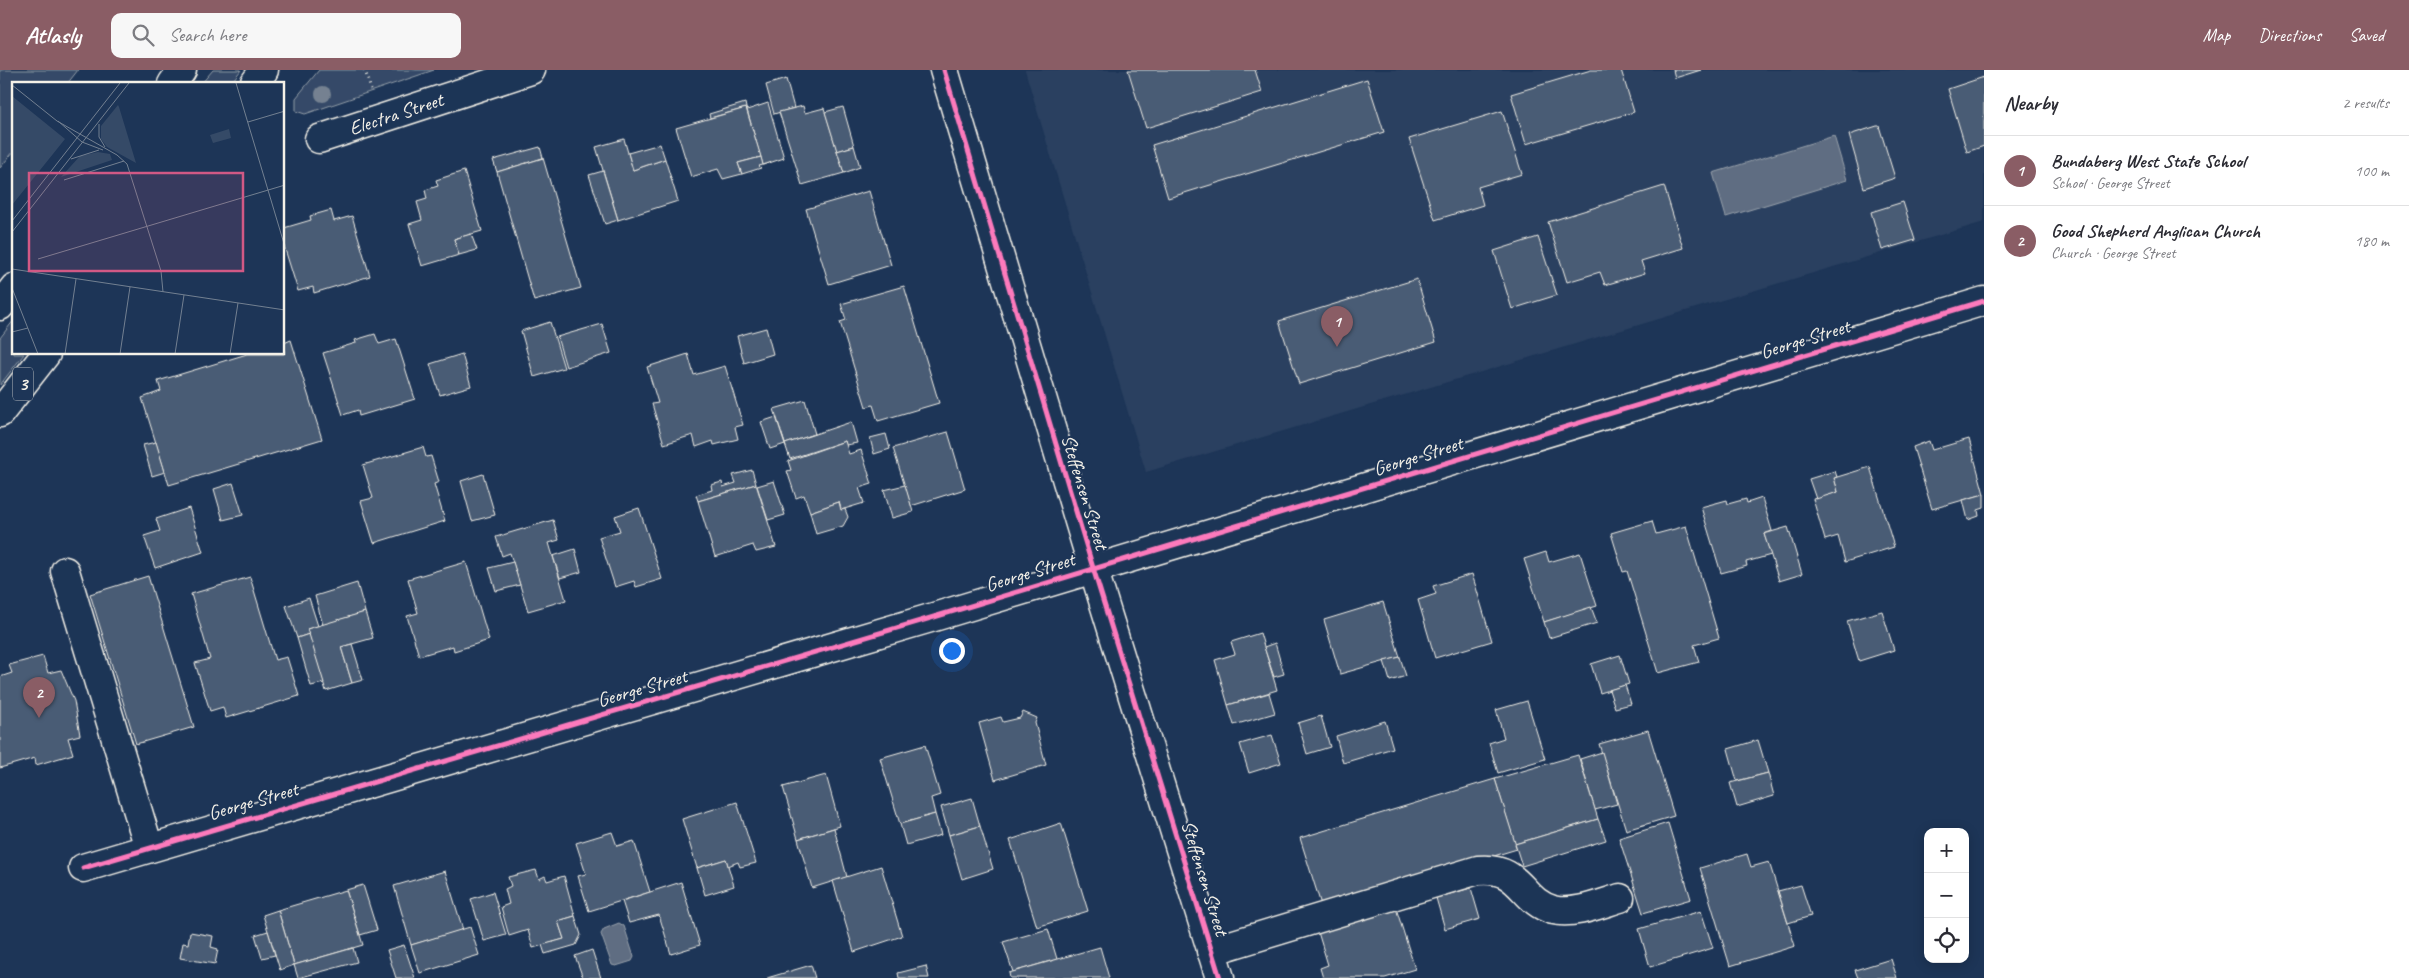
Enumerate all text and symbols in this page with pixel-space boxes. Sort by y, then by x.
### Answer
search box [111,13,461,58]
text: Atlasly [25,20,81,50]
icon: search [129,21,157,49]
text: Search here [169,23,246,47]
text: Map [2203,24,2230,46]
text: Directions [2258,24,2321,46]
text: Saved [2349,24,2384,46]
inset map [12,82,285,355]
street label: Electra Street [346,86,448,141]
text: Nearby [2004,90,2057,116]
text: 2 results [2342,93,2389,113]
text: Bundaberg West State School [2051,149,2245,173]
text: 1 [2016,161,2024,181]
text: 100 m [2355,161,2389,181]
text: School · George Street [2051,173,2170,193]
text: Good Shepherd Anglican Church [2051,219,2260,243]
text: 2 [2016,231,2024,251]
text: 180 m [2355,231,2389,251]
text: Church · George Street [2051,243,2175,263]
pin: 1 [1321,306,1353,347]
street label: George Street [1757,313,1855,364]
road number: 3 [13,368,33,400]
street label: George Street [1370,430,1468,481]
street label: Steffensen Street [1056,431,1115,555]
street label: George Street [982,546,1080,597]
your location [939,638,965,664]
street label: George Street [594,663,692,713]
pin: 2 [23,677,55,718]
street label: George Street [205,776,303,826]
street label: Steffensen Street [1176,817,1235,941]
map controls [1924,828,1969,963]
button: + [1924,828,1969,873]
button: − [1924,873,1969,918]
button: locate [1924,918,1969,963]

